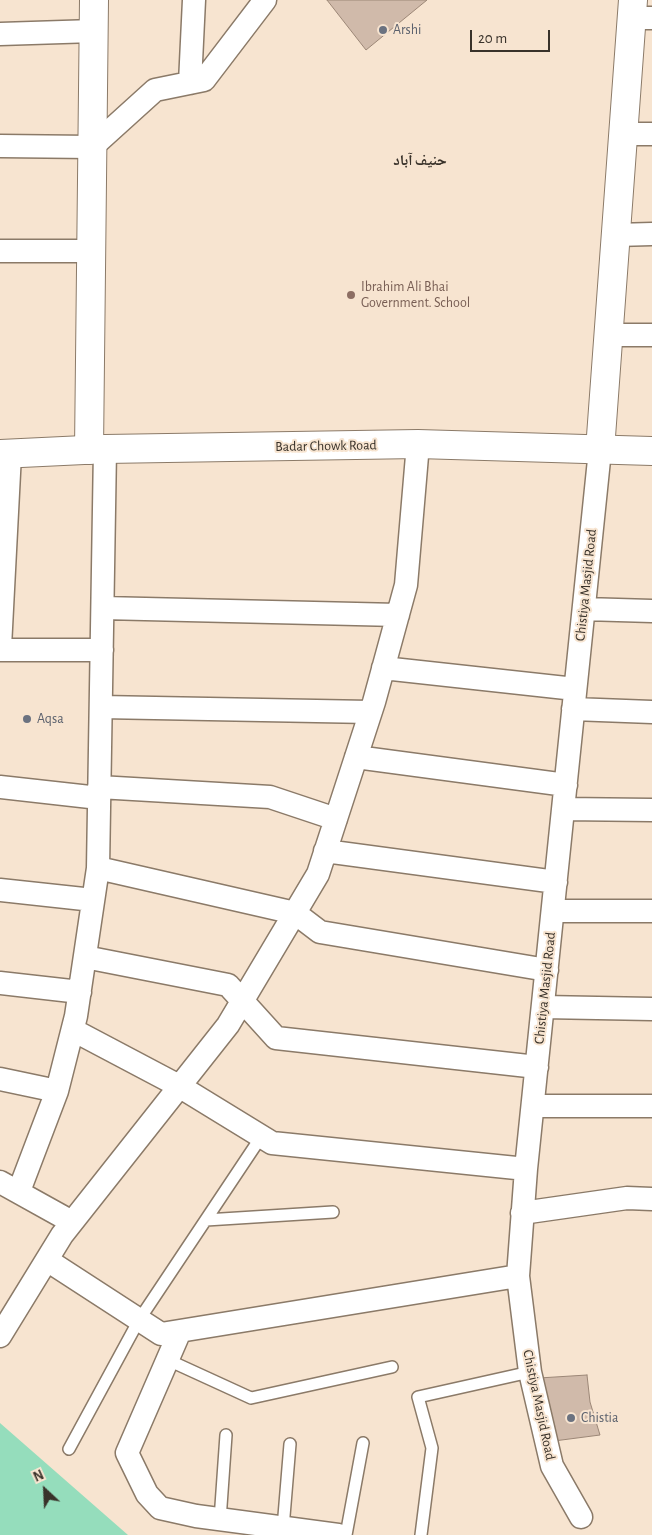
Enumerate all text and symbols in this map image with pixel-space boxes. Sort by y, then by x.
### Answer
scale bar [472,20,552,52]
place label: Arshi [393,22,421,38]
marker: Arshi [377,24,389,36]
text: 20 m [478,31,507,46]
district label: حنیف آباد [393,151,447,169]
place label: Ibrahim Ali Bhai Government. School [361,279,470,312]
marker: Ibrahim Ali Bhai Government. School [345,289,357,301]
street label: Badar Chowk Road [275,437,377,455]
street label: Chistiya Masjid Road [572,528,600,642]
place label: Aqsa [37,711,64,727]
marker: Aqsa [21,713,33,725]
street label: Chistiya Masjid Road [531,931,559,1045]
street label: Chistiya Masjid Road [519,1348,559,1462]
place label: Chistia [581,1410,618,1426]
marker: Chistia [565,1412,577,1424]
north arrow [20,1465,70,1515]
text: N [31,1468,46,1485]

